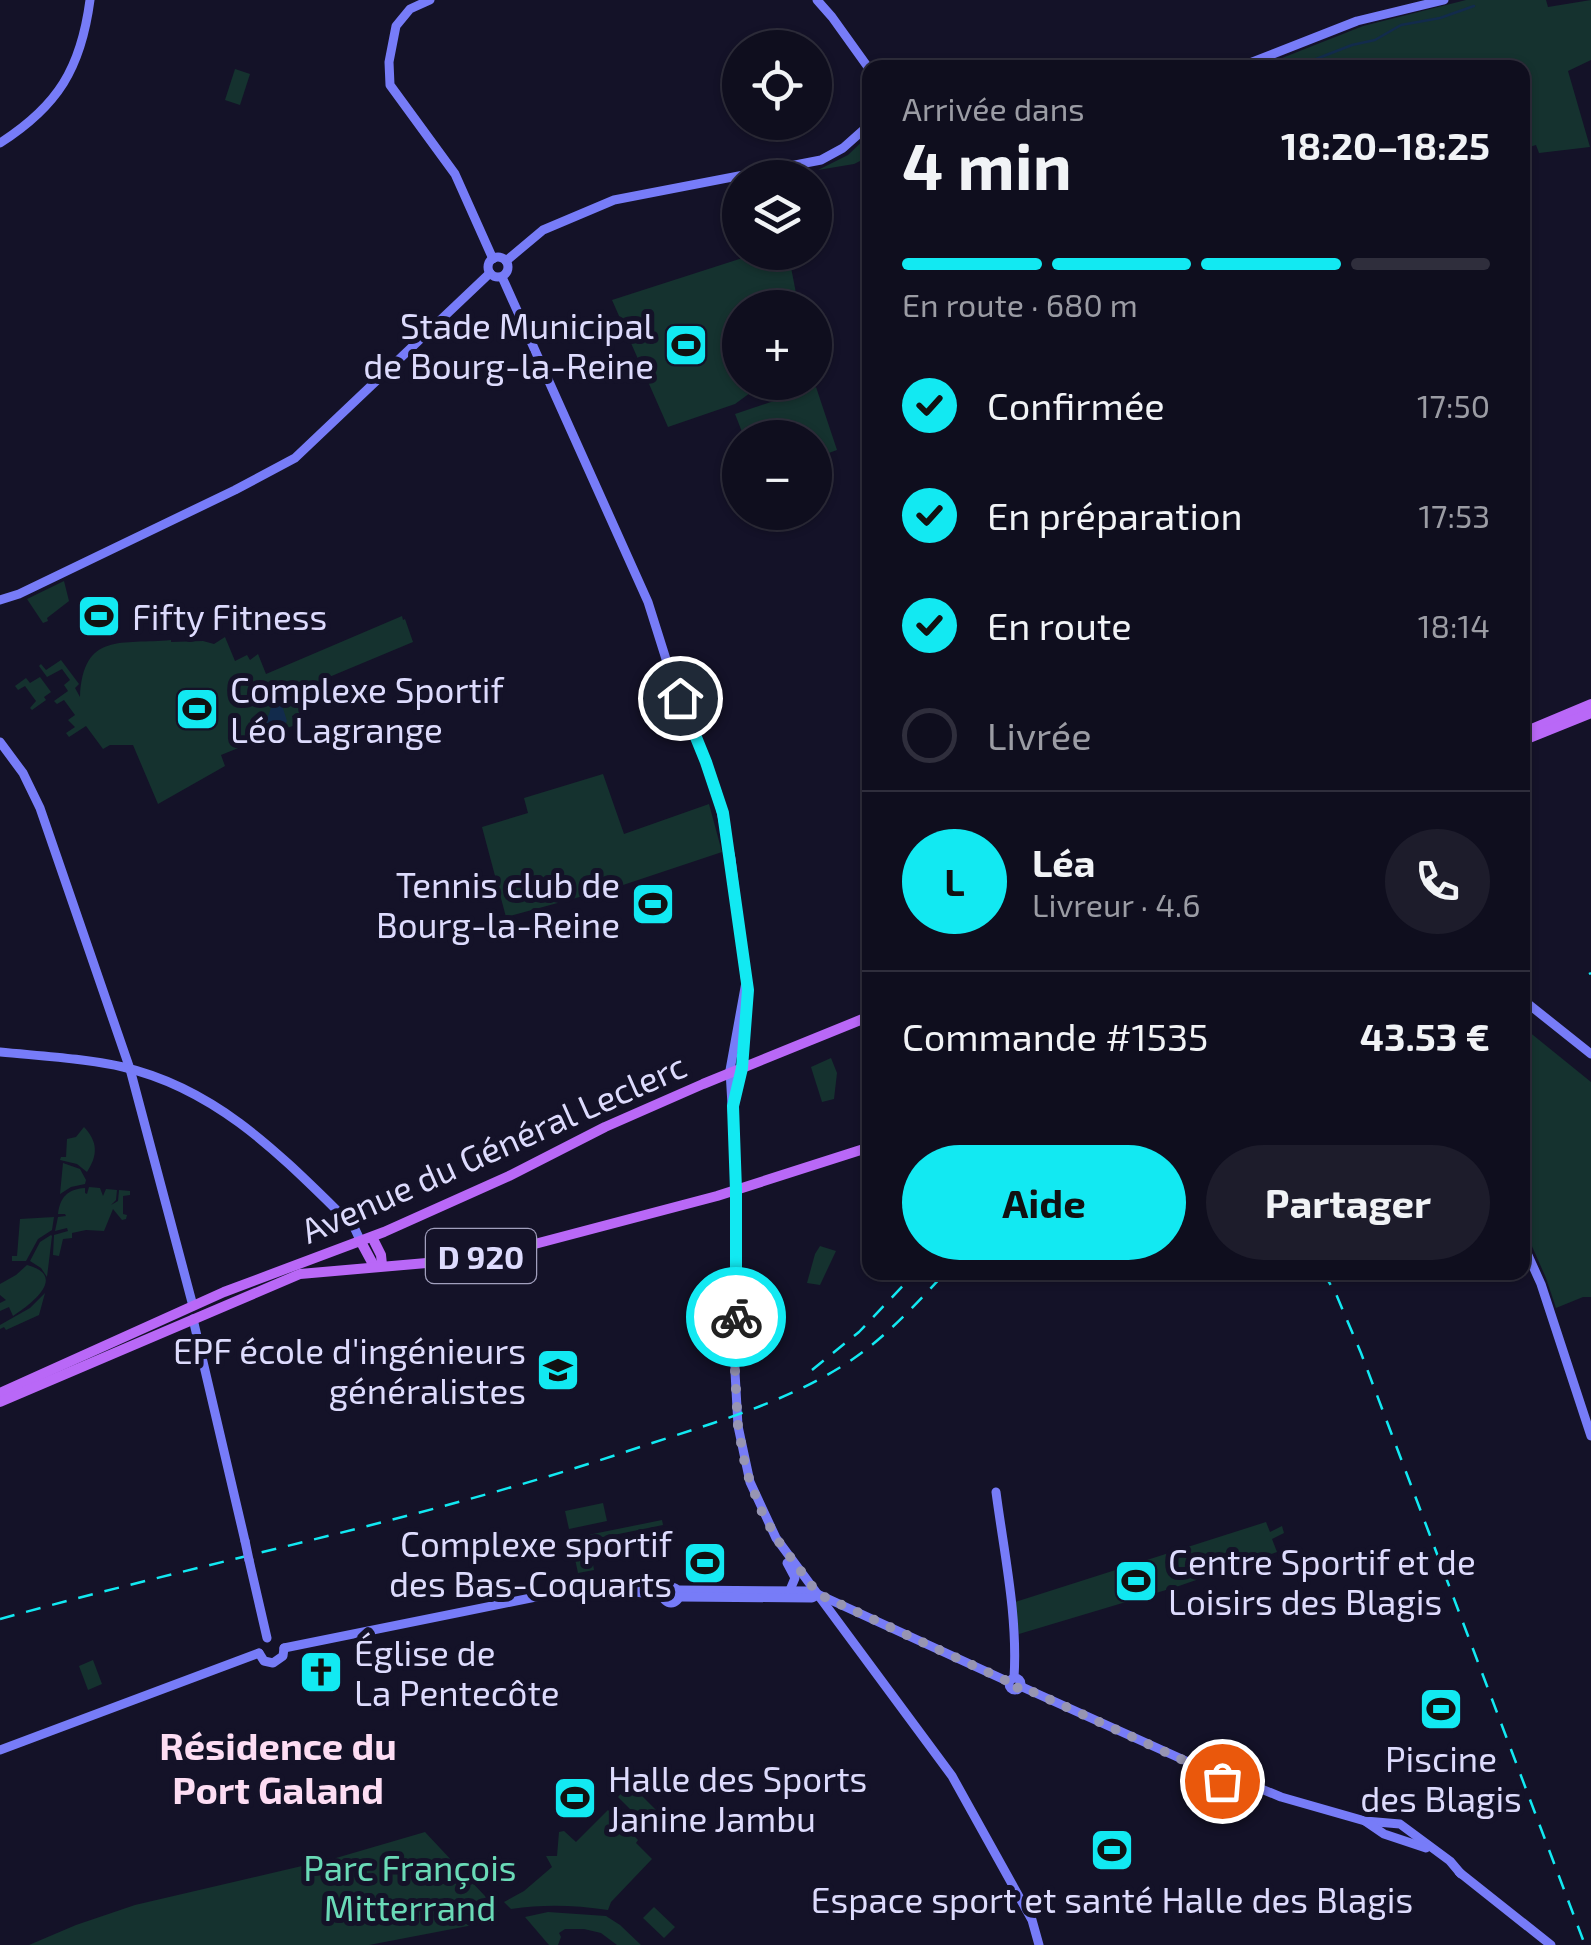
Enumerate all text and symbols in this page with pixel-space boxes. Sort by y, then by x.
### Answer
map controls [722,30,832,530]
button: locate [722,30,832,140]
text: Arrivée dans [902,89,1085,127]
text: 18:20–18:25 [1281,122,1490,168]
text: 4 min [902,125,1072,203]
button: layers [722,160,832,270]
text: En route · 680 m [902,285,1138,323]
button: + [722,290,832,400]
place label: Stade Municipal de Bourg-la-Reine [363,304,655,386]
sports icon: Stade Municipal de Bourg-la-Reine [663,322,709,368]
icon: check [902,378,957,433]
text: Confirmée [987,382,1165,428]
text: 17:50 [1417,386,1490,424]
button: − [722,420,832,530]
icon: check [902,488,957,543]
text: En préparation [987,492,1243,538]
text: 17:53 [1418,496,1490,534]
sports icon: Fifty Fitness [76,593,122,639]
place label: Fifty Fitness [132,595,327,637]
icon: check [902,598,957,653]
text: En route [987,602,1132,648]
text: 18:14 [1418,606,1490,644]
pin [638,656,723,741]
place label: Complexe Sportif Léo Lagrange [230,668,505,750]
icon: home [653,671,708,726]
sports icon: Complexe Sportif Léo Lagrange [174,686,220,732]
text: Livrée [987,712,1092,758]
button: phone [1385,829,1490,934]
text: Léa [1032,839,1095,885]
text: L [944,858,965,904]
place label: Tennis club de Bourg-la-Reine [376,863,620,945]
sports icon: Tennis club de Bourg-la-Reine [630,881,676,927]
text: Livreur · 4.6 [1032,885,1200,923]
text: Commande #1535 [902,1013,1208,1059]
text: 43.53 € [1360,1013,1490,1059]
street label: Avenue du Général Leclerc [294,1043,692,1251]
button: Aide [902,1145,1186,1260]
button: Partager [1206,1145,1490,1260]
road number: D 920 [426,1229,536,1283]
courier [686,1267,786,1367]
icon: bike [709,1290,764,1345]
place label: EPF école d'ingénieurs généralistes [173,1329,526,1411]
school or university icon: EPF école d'ingénieurs généralistes [535,1347,581,1393]
place label: Complexe sportif des Bas-Coquarts [389,1522,673,1604]
sports icon: Complexe sportif des Bas-Coquarts [682,1540,728,1586]
place label: Centre Sportif et de Loisirs des Blagis [1168,1540,1476,1622]
sports icon: Centre Sportif et de Loisirs des Blagis [1113,1558,1159,1604]
place label: Église de La Pentecôte [354,1631,560,1713]
church icon: Église de La Pentecôte [298,1649,344,1695]
sports icon: Piscine des Blagis [1418,1686,1464,1732]
district label: Résidence du Port Galand [159,1722,397,1812]
place label: Piscine des Blagis [1360,1737,1522,1819]
pin [1180,1739,1265,1824]
icon: bag [1195,1754,1250,1809]
place label: Halle des Sports Janine Jambu [608,1757,867,1839]
sports icon: Halle des Sports Janine Jambu [552,1775,598,1821]
sports icon: Espace sport et santé Halle des Blagis [1089,1827,1135,1873]
park label: Parc François Mitterrand [303,1846,517,1928]
place label: Espace sport et santé Halle des Blagis [811,1878,1413,1920]

